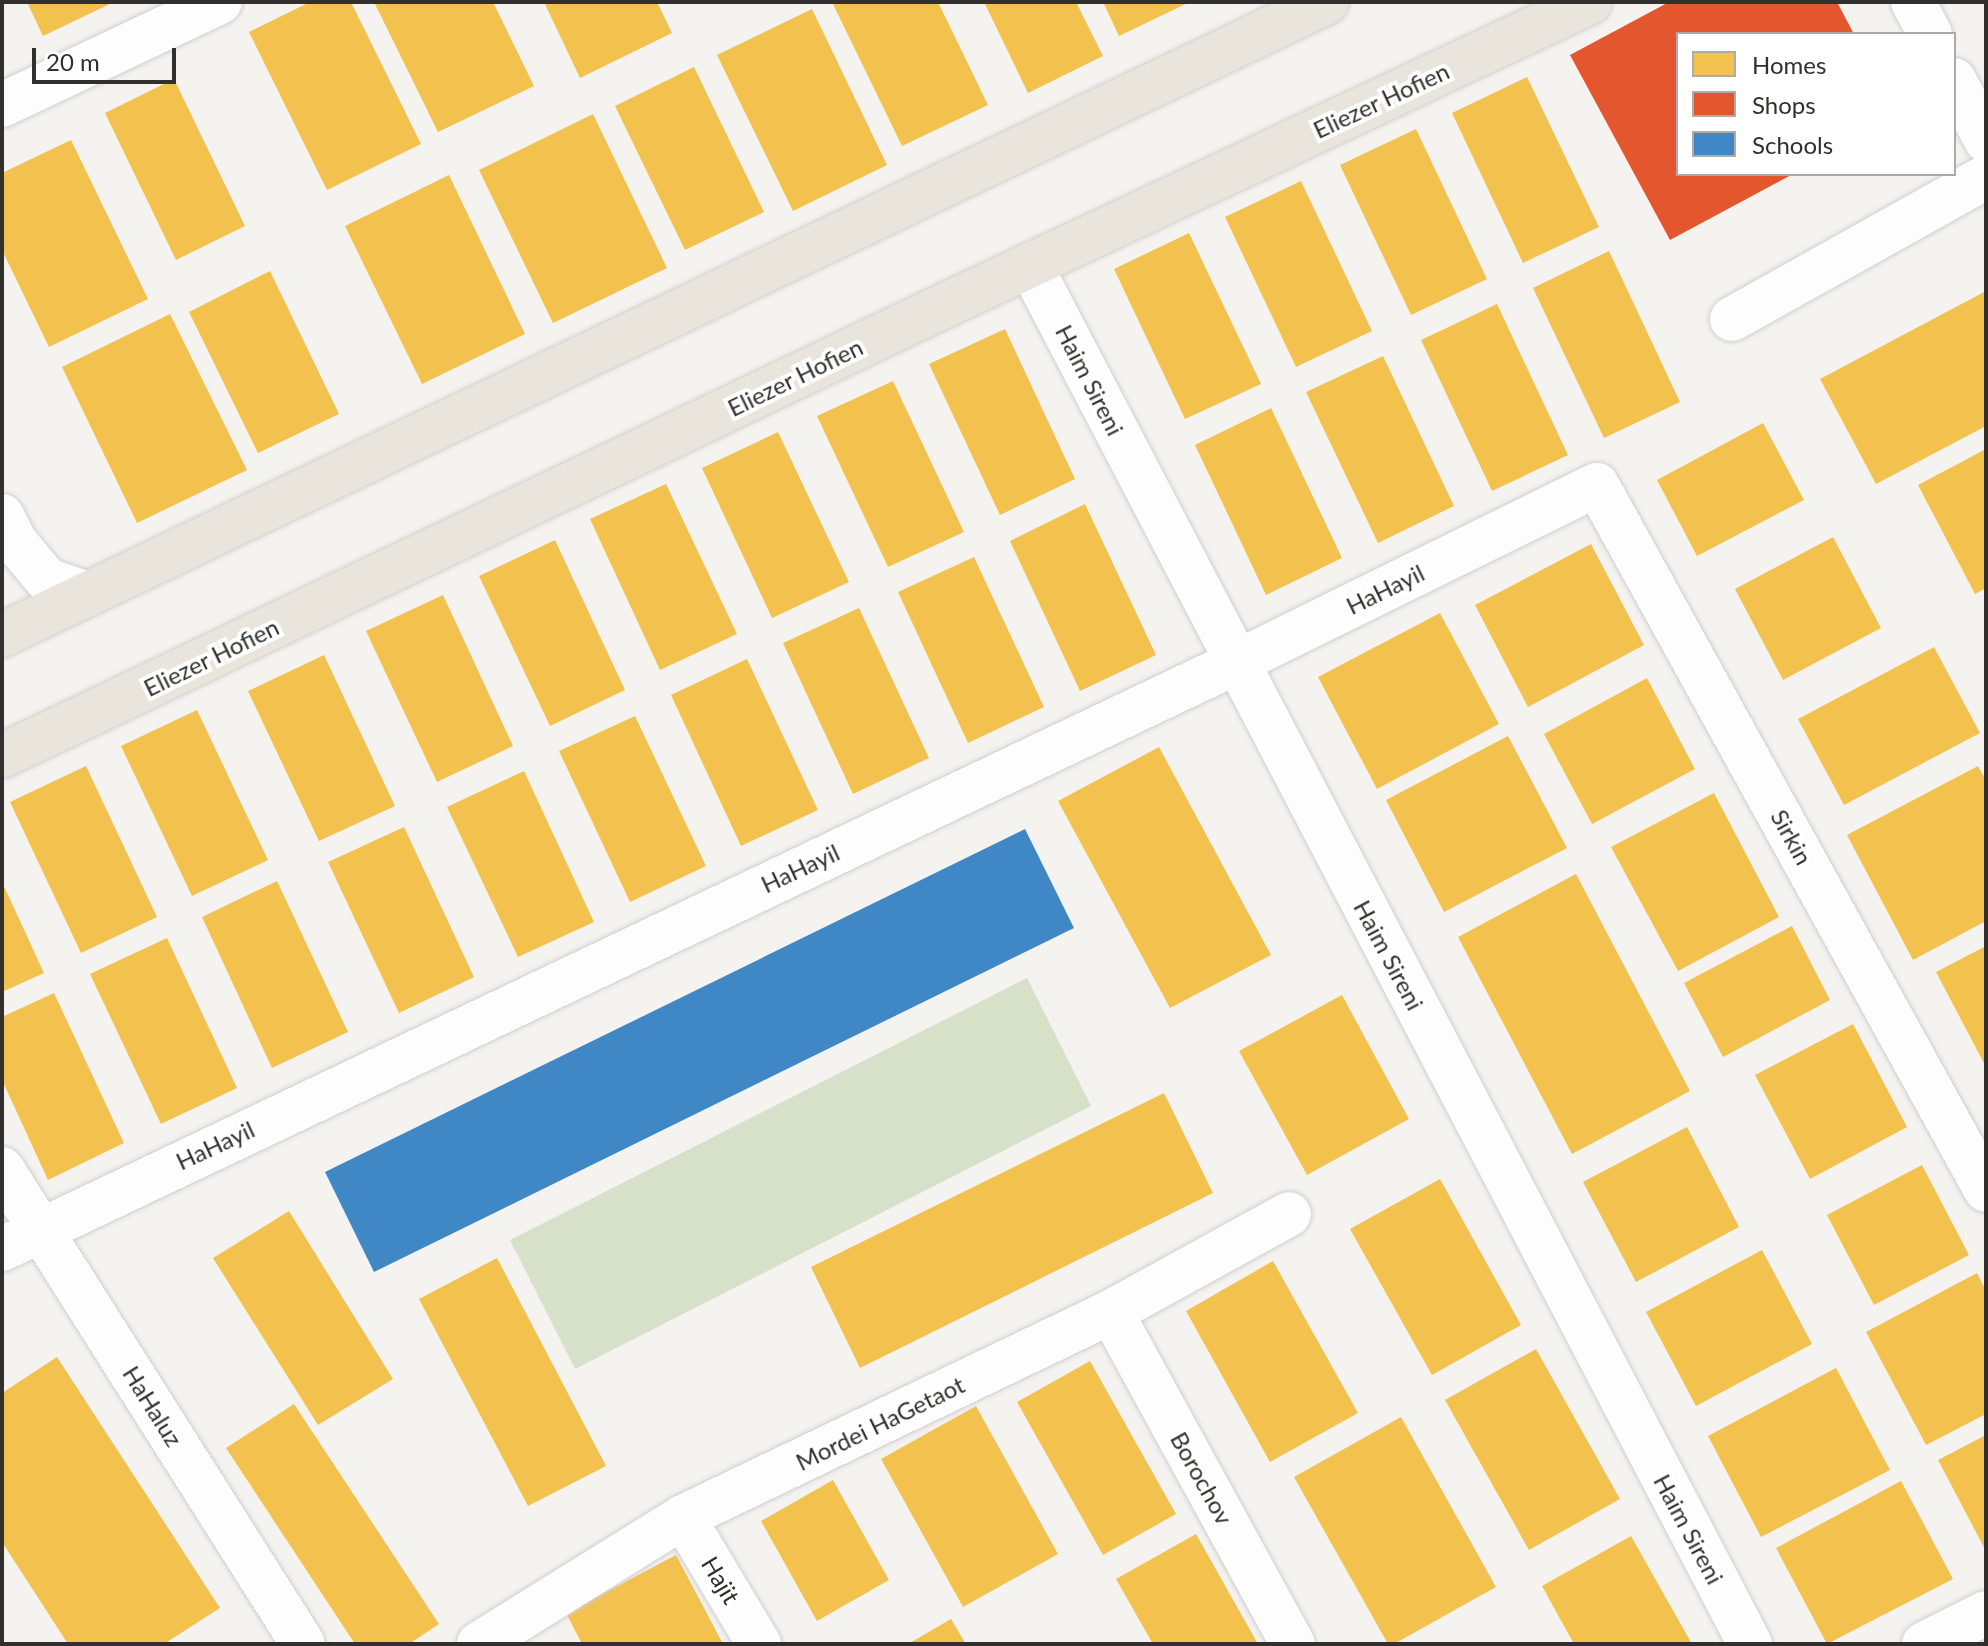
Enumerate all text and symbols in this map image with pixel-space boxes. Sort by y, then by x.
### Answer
scale bar [36,32,180,82]
legend [1676,32,1956,176]
text: 20 m [46,47,100,76]
text: Homes [1752,50,1826,79]
street label: Eliezer Hofien [1308,56,1454,144]
text: Shops [1752,90,1816,119]
text: Schools [1752,130,1833,159]
street label: Haim Sireni [1050,320,1130,440]
street label: Eliezer Hofien [723,332,867,422]
street label: HaHayil [1341,558,1429,620]
street label: Eliezer Hofien [139,612,283,702]
street label: Sirkin [1765,804,1819,870]
street label: HaHayil [756,837,844,899]
street label: Haim Sireni [1348,895,1430,1015]
street label: HaHayil [171,1114,259,1176]
street label: HaHaluz [117,1360,189,1452]
street label: Mordei HaGetaot [791,1370,969,1476]
street label: Borochov [1165,1427,1239,1529]
street label: Haim Sireni [1648,1469,1730,1589]
street label: Hajit [696,1551,746,1609]

